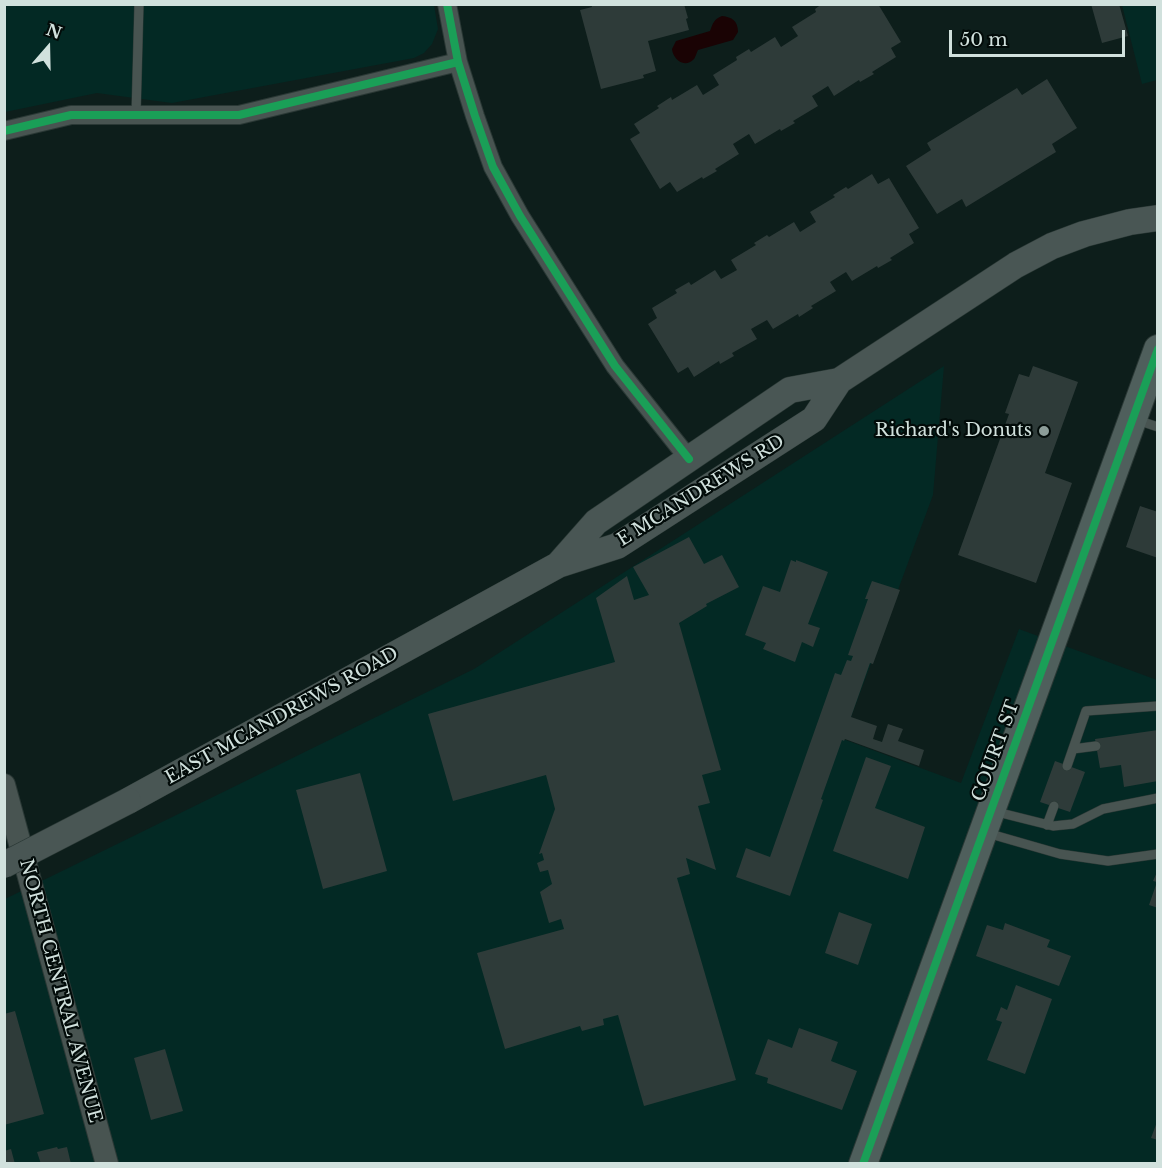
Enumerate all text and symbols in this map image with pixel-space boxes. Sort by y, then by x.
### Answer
north arrow [18,18,78,78]
scale bar [952,18,1128,56]
text: N [44,19,65,43]
text: 50 m [960,29,1008,51]
place label: Richard's Donuts [875,420,1032,442]
marker: Richard's Donuts [1037,424,1051,438]
street label: E MCANDREWS RD [613,431,789,551]
street label: EAST MCANDREWS ROAD [162,643,402,789]
street label: COURT ST [968,697,1024,805]
street label: NORTH CENTRAL AVENUE [14,857,106,1125]

